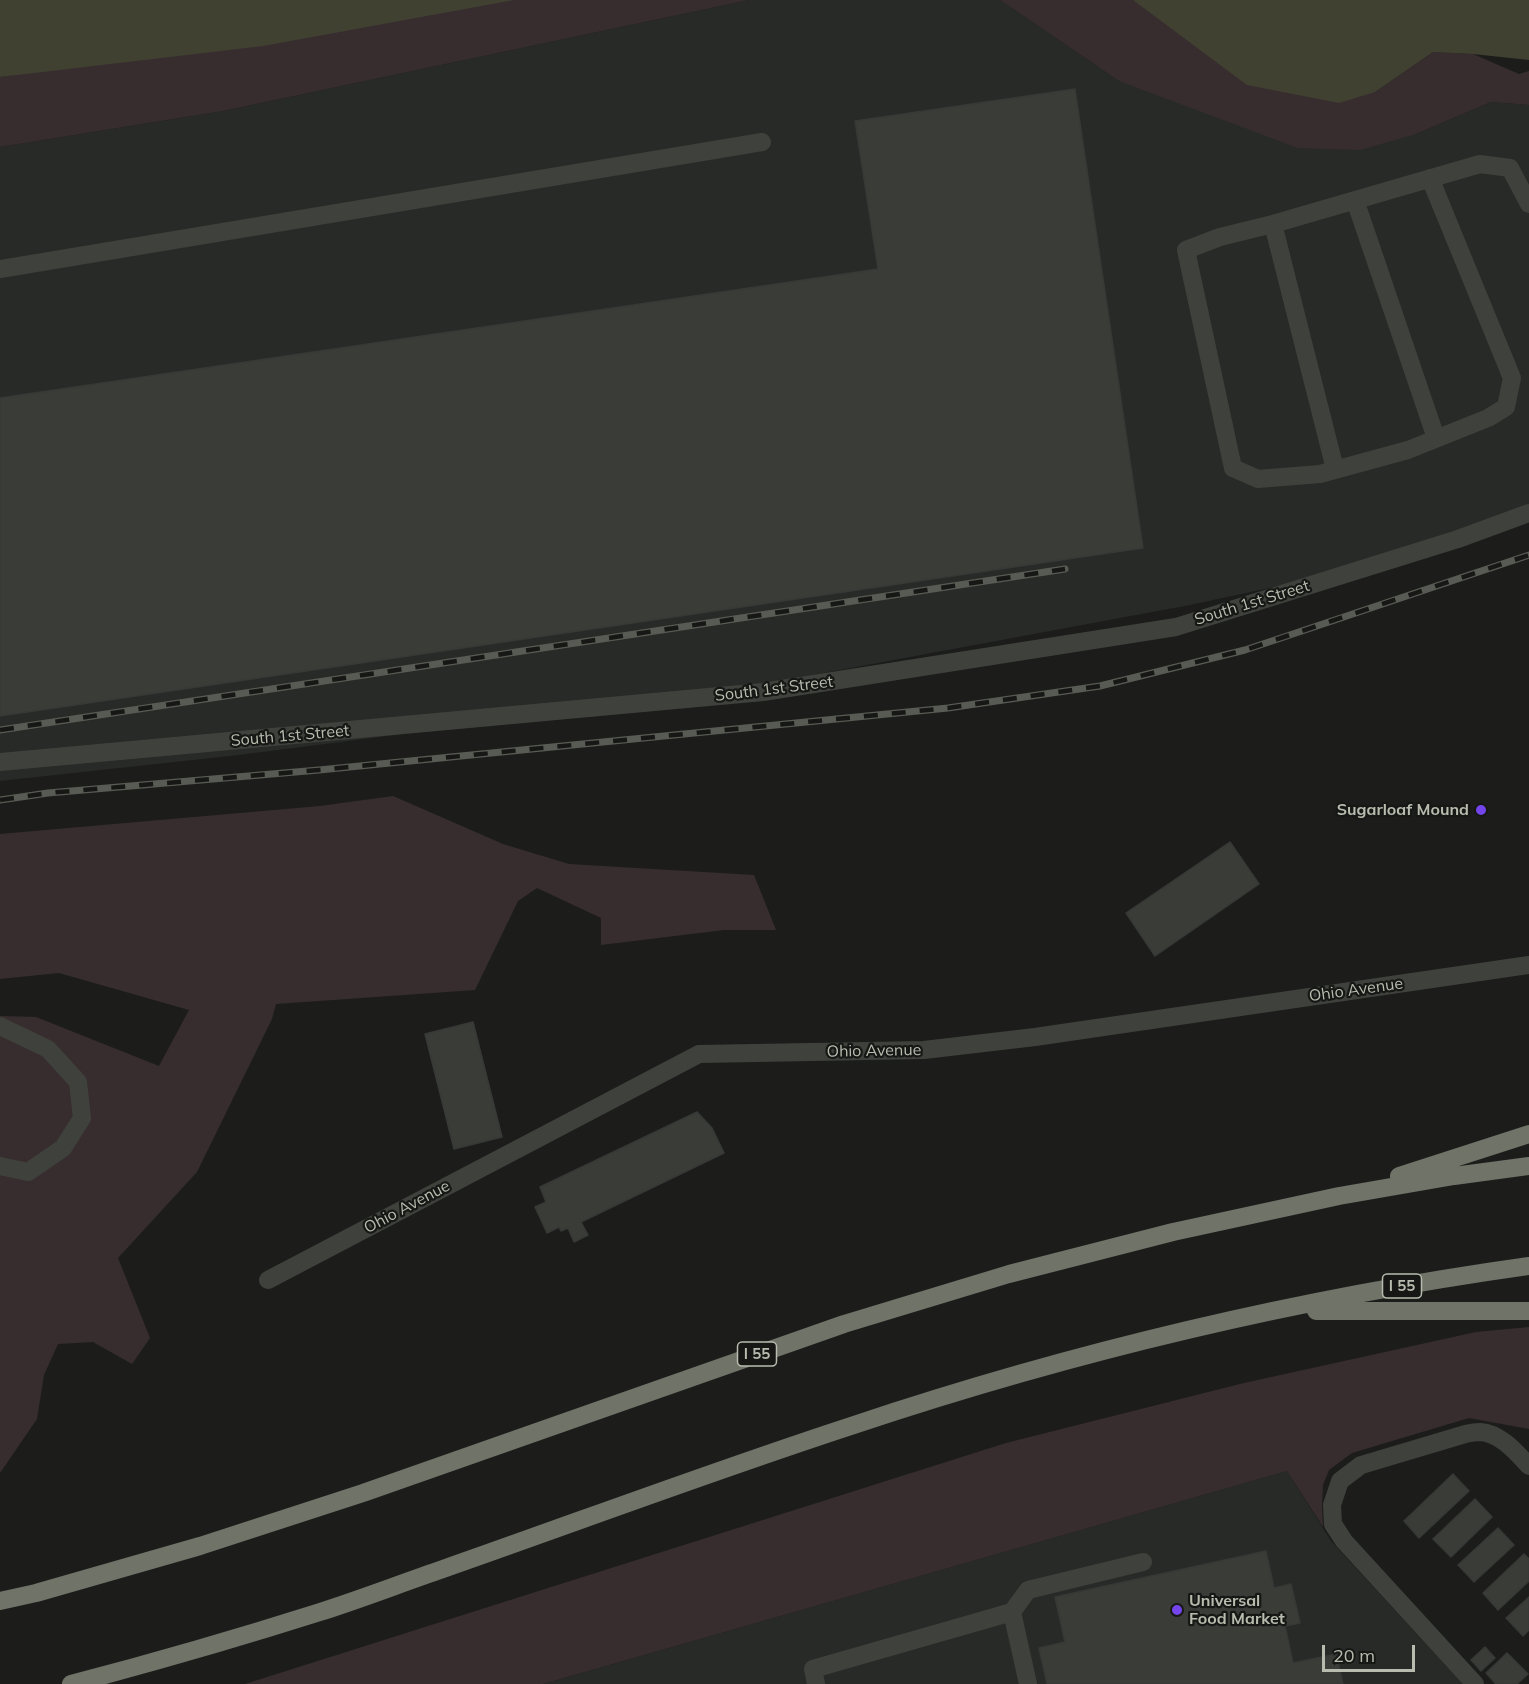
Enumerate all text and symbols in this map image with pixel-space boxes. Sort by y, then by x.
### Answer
street label: South 1st Street [1192,576,1312,630]
street label: South 1st Street [714,672,834,706]
street label: South 1st Street [230,721,350,751]
place label: Sugarloaf Mound [1337,800,1469,820]
marker: Sugarloaf Mound [1474,803,1488,817]
street label: Ohio Avenue [1308,974,1404,1006]
street label: Ohio Avenue [827,1041,921,1061]
street label: Ohio Avenue [361,1176,453,1238]
road number: I 55 [1382,1274,1422,1298]
road number: I 55 [738,1342,777,1366]
place label: Universal Food Market [1189,1591,1285,1629]
marker: Universal Food Market [1170,1603,1184,1617]
scale bar [1325,1633,1418,1671]
text: 20 m [1333,1644,1375,1667]

